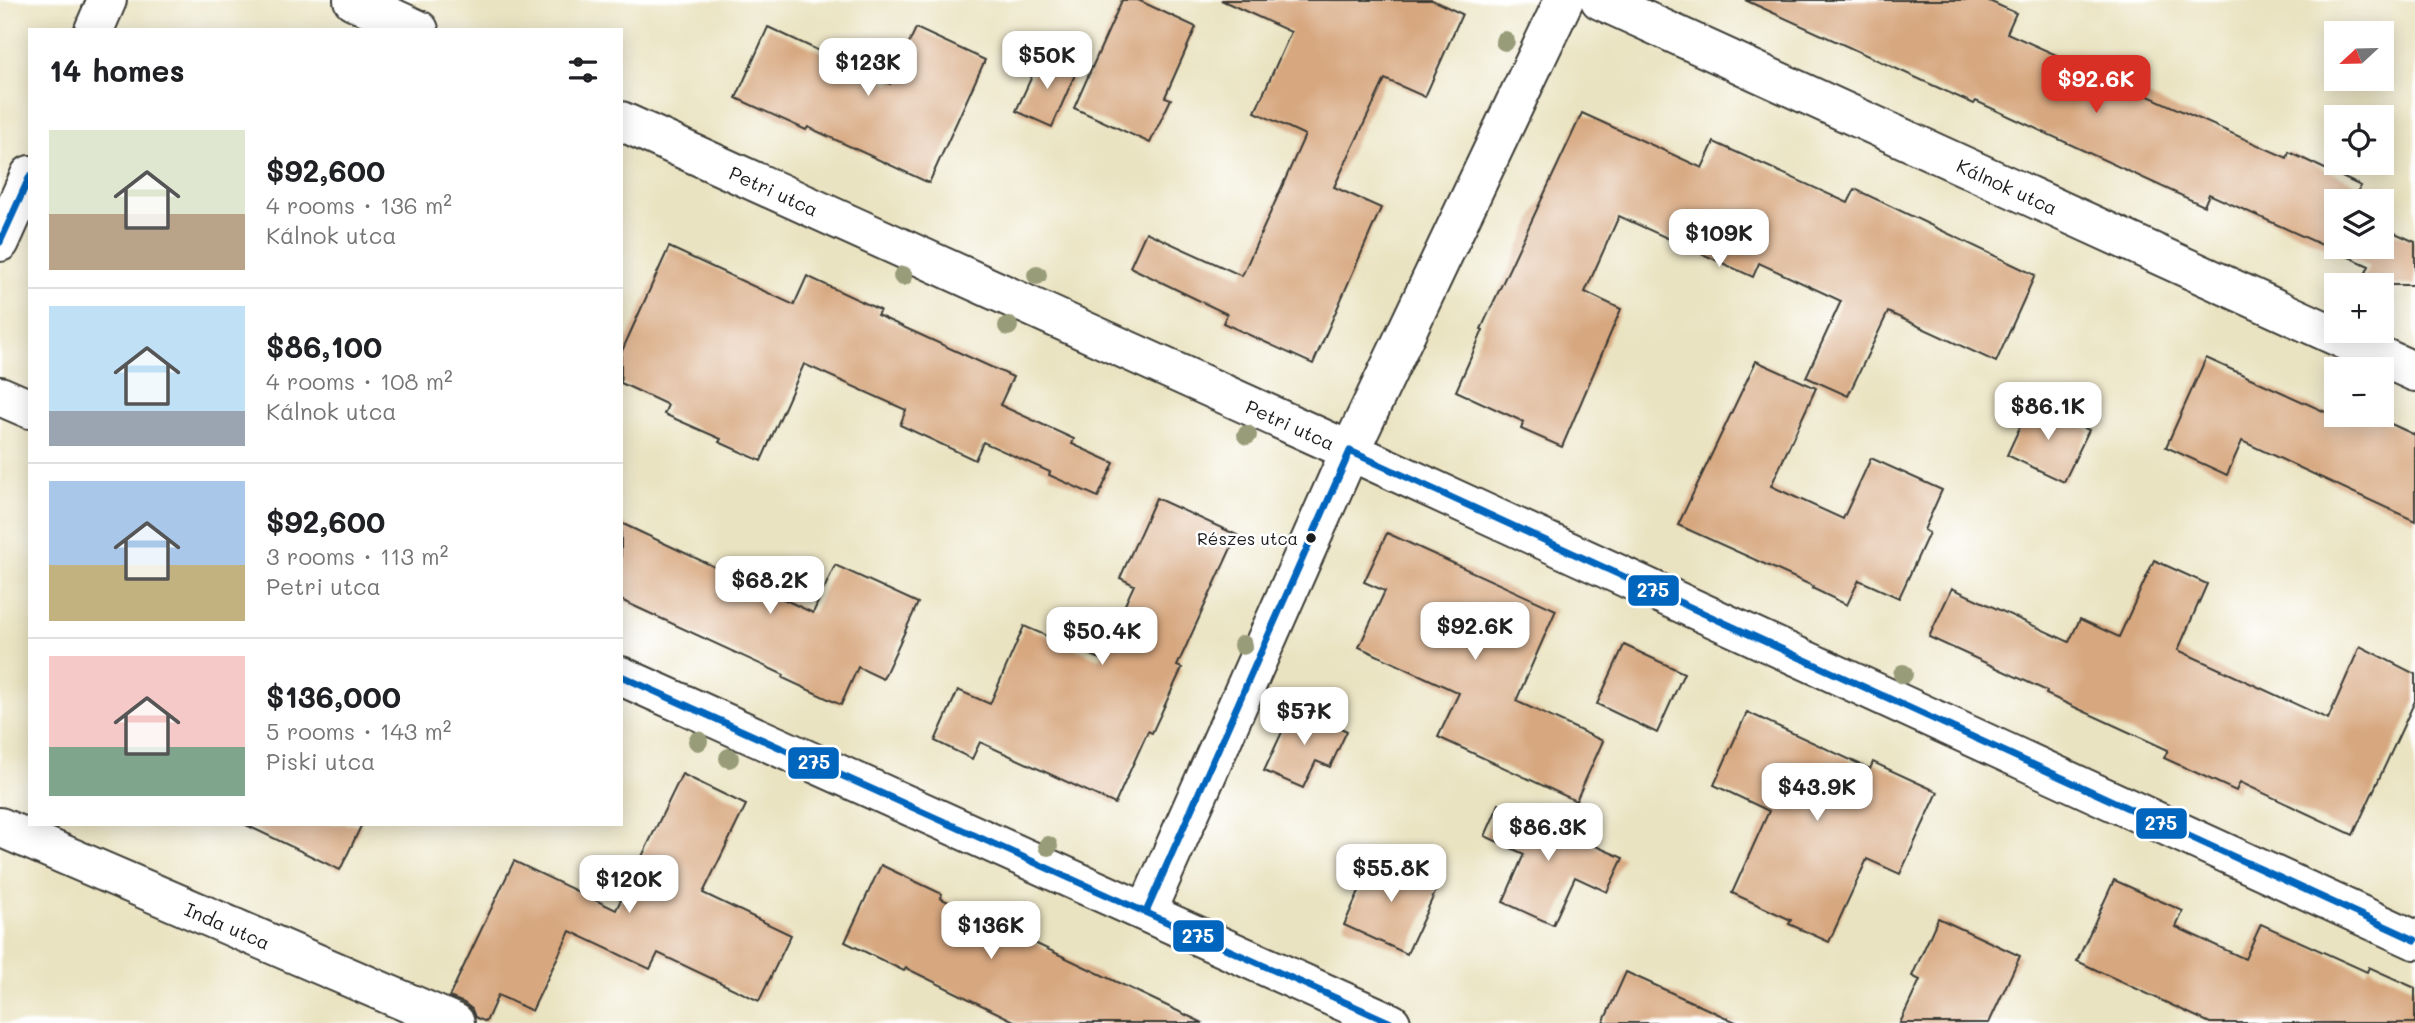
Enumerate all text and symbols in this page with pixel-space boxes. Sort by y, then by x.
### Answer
north arrow [2324,21,2394,91]
map controls [2324,21,2394,427]
pin: $50K [1006,32,1088,91]
pin: $123K [819,38,917,98]
text: $50K [1018,39,1076,69]
text: $123K [835,46,901,76]
text: 14 homes [49,50,185,90]
icon: filters [564,51,602,89]
pin: $92.6K [2039,55,2153,115]
text: $92.6K [2057,63,2135,93]
button: locate [2324,105,2394,175]
text: $92,600 [266,150,385,190]
street label: Kálnok utca [1953,152,2062,220]
icon: home [105,158,189,242]
street label: Petri utca [726,159,822,221]
button: layers [2324,189,2394,259]
text: 4 rooms · 136 m² [266,190,452,220]
pin: $109K [1670,210,1768,269]
text: $109K [1685,217,1753,247]
text: Kálnok utca [266,220,397,250]
button: + [2324,273,2394,343]
text: $86,100 [266,326,382,366]
icon: home [105,334,189,418]
button: − [2324,357,2394,427]
text: 4 rooms · 108 m² [266,366,453,396]
pin: $86.1K [1991,382,2105,442]
text: $86.1K [2011,390,2085,420]
street label: Petri utca [1242,393,1339,455]
text: Kálnok utca [266,396,397,426]
text: $92,600 [266,501,385,541]
icon: home [105,509,189,593]
place label: Részes utca [1197,527,1298,549]
marker: Részes utca [1304,531,1318,545]
text: 3 rooms · 113 m² [266,541,448,571]
pin: $68.2K [713,556,827,616]
text: $68.2K [731,564,809,594]
text: Petri utca [266,571,381,601]
line badge: 275 [1627,574,1680,607]
text: 275 [1637,577,1669,602]
pin: $92.6K [1418,602,1532,662]
pin: $50.4K [1045,608,1159,667]
text: $92.6K [1436,610,1514,640]
text: $50.4K [1062,615,1142,645]
text: $136,000 [266,676,401,716]
icon: home [105,684,189,768]
pin: $57K [1263,688,1345,747]
text: $57K [1276,695,1332,725]
text: 5 rooms · 143 m² [266,716,452,746]
text: Piski utca [266,746,375,776]
line badge: 275 [787,746,840,780]
text: 275 [798,749,830,774]
pin: $43.9K [1760,764,1874,823]
text: $43.9K [1778,771,1856,801]
pin: $86.3K [1491,804,1605,863]
line badge: 275 [2135,807,2188,840]
text: 275 [2145,810,2177,835]
text: $86.3K [1509,811,1587,841]
pin: $55.8K [1334,844,1448,904]
text: $55.8K [1352,852,1430,882]
pin: $120K [580,856,678,915]
text: $120K [595,863,663,893]
street label: Inda utca [181,896,274,955]
pin: $136K [942,902,1040,961]
text: $136K [957,909,1025,939]
line badge: 275 [1172,919,1225,953]
text: 275 [1182,923,1214,948]

